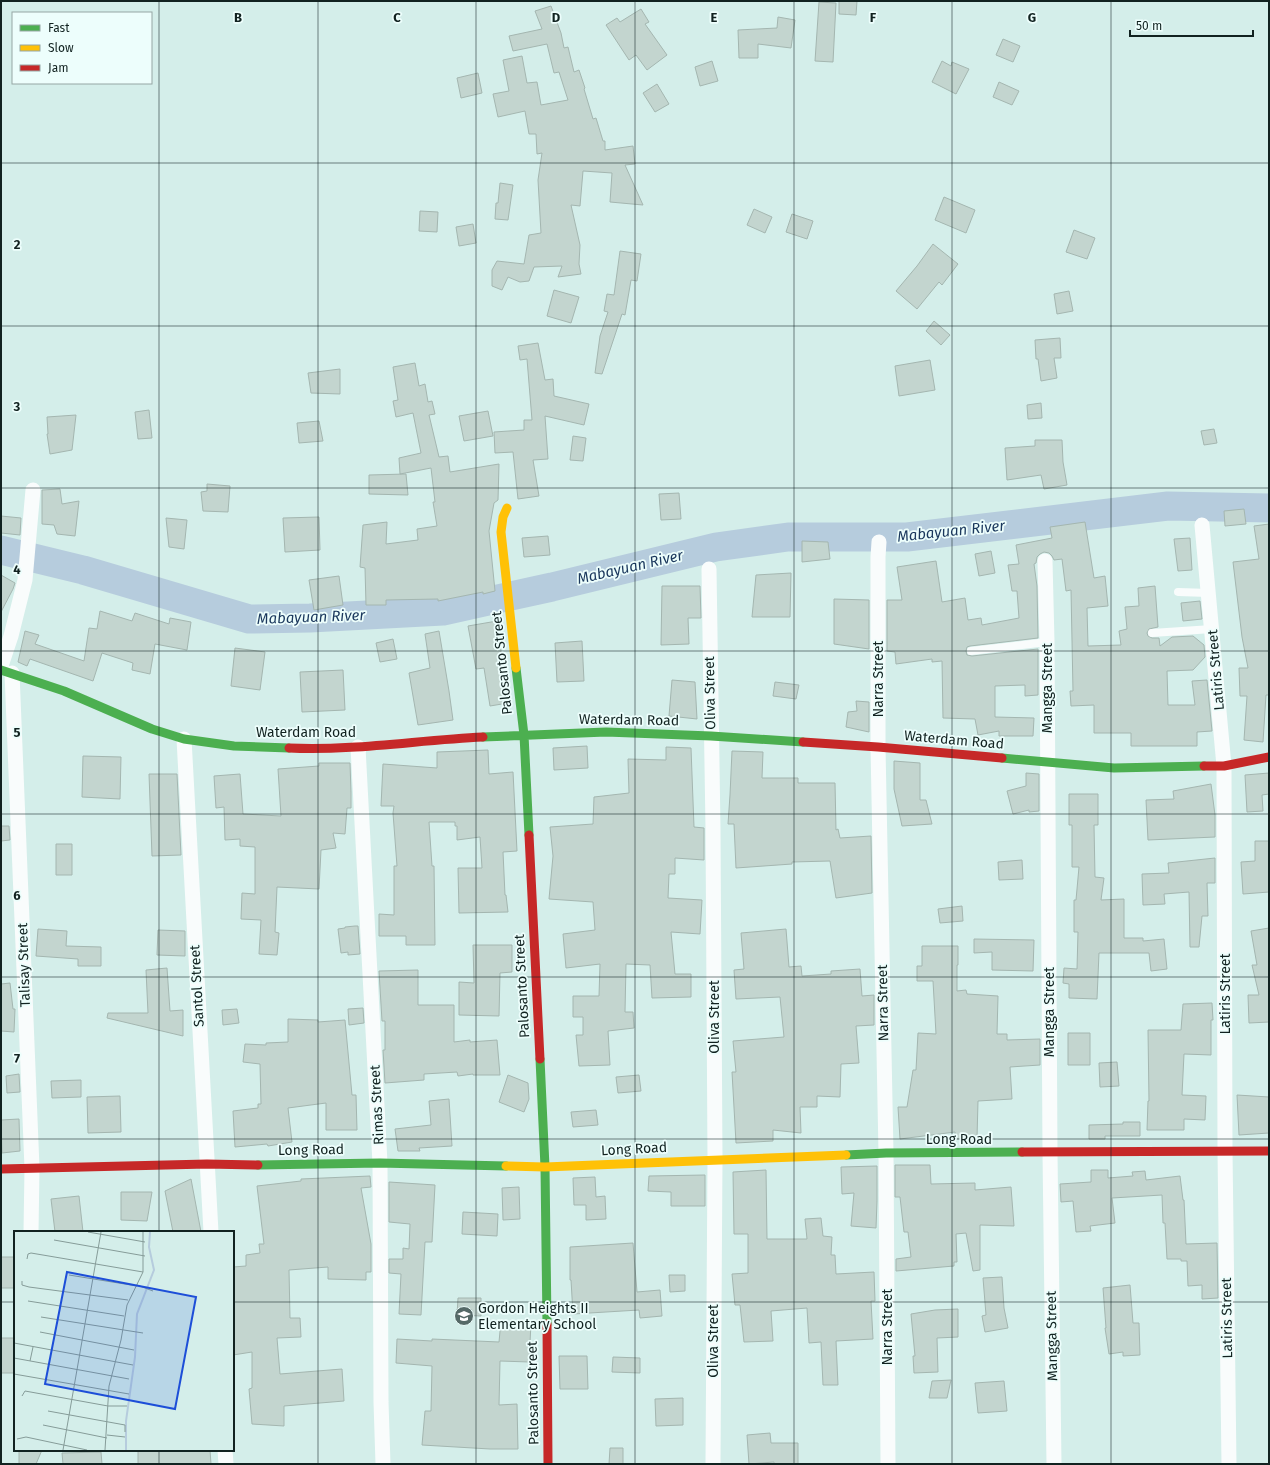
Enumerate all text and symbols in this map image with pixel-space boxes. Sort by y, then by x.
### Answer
text: B [234,10,242,25]
text: C [393,10,401,25]
text: D [552,10,561,25]
text: E [711,10,718,25]
text: F [870,10,877,25]
text: G [1028,10,1036,25]
legend [12,12,152,84]
scale bar [1130,12,1253,38]
text: 50 m [1136,19,1162,33]
text: Fast [48,21,70,35]
text: Slow [48,41,74,55]
text: Jam [48,61,68,75]
text: 2 [14,237,21,252]
text: 3 [13,399,21,414]
water label: Mabayuan River [896,516,1007,546]
water label: Mabayuan River [575,546,686,588]
text: 4 [13,562,21,577]
water label: Mabayuan River [257,606,367,628]
street label: Palosanto Street [488,609,516,716]
street label: Latiris Street [1204,628,1228,711]
street label: Narra Street [870,640,887,717]
street label: Mangga Street [1039,642,1056,733]
street label: Oliva Street [701,655,719,730]
street label: Waterdam Road [579,711,679,729]
street label: Waterdam Road [256,724,356,741]
text: 5 [14,725,21,740]
street label: Waterdam Road [903,727,1005,753]
text: 6 [13,888,21,903]
street label: Talisay Street [14,922,34,1007]
street label: Palosanto Street [511,933,533,1038]
street label: Santol Street [186,944,208,1028]
street label: Latiris Street [1217,953,1234,1035]
street label: Narra Street [874,964,892,1042]
street label: Mangga Street [1041,966,1058,1057]
street label: Oliva Street [706,979,723,1054]
text: 7 [14,1051,20,1066]
street label: Rimas Street [366,1064,388,1145]
street label: Long Road [926,1131,992,1148]
street label: Long Road [600,1139,668,1159]
street label: Long Road [278,1141,344,1159]
inset map [14,1231,234,1451]
street label: Latiris Street [1218,1276,1236,1359]
street label: Narra Street [879,1288,896,1365]
street label: Mangga Street [1043,1290,1061,1381]
place label: Gordon Heights II Elementary School [478,1300,596,1333]
street label: Oliva Street [705,1303,722,1378]
school or university icon: Gordon Heights II Elementary School [453,1305,475,1327]
street label: Palosanto Street [524,1340,542,1445]

